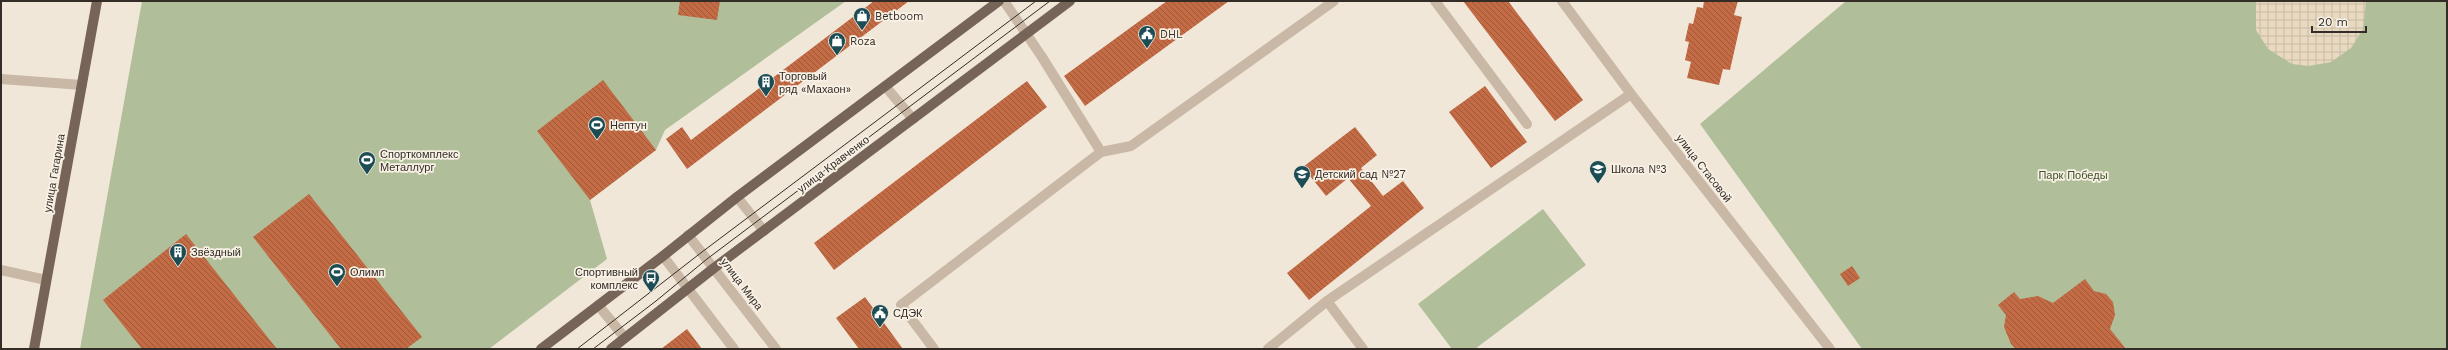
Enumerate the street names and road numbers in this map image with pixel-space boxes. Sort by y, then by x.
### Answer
street label: улица Гагарина [41,132,68,214]
street label: улица Стасовой [1673,132,1734,205]
street label: улица Кравченко [795,133,872,196]
street label: улица Мира [718,256,766,313]

